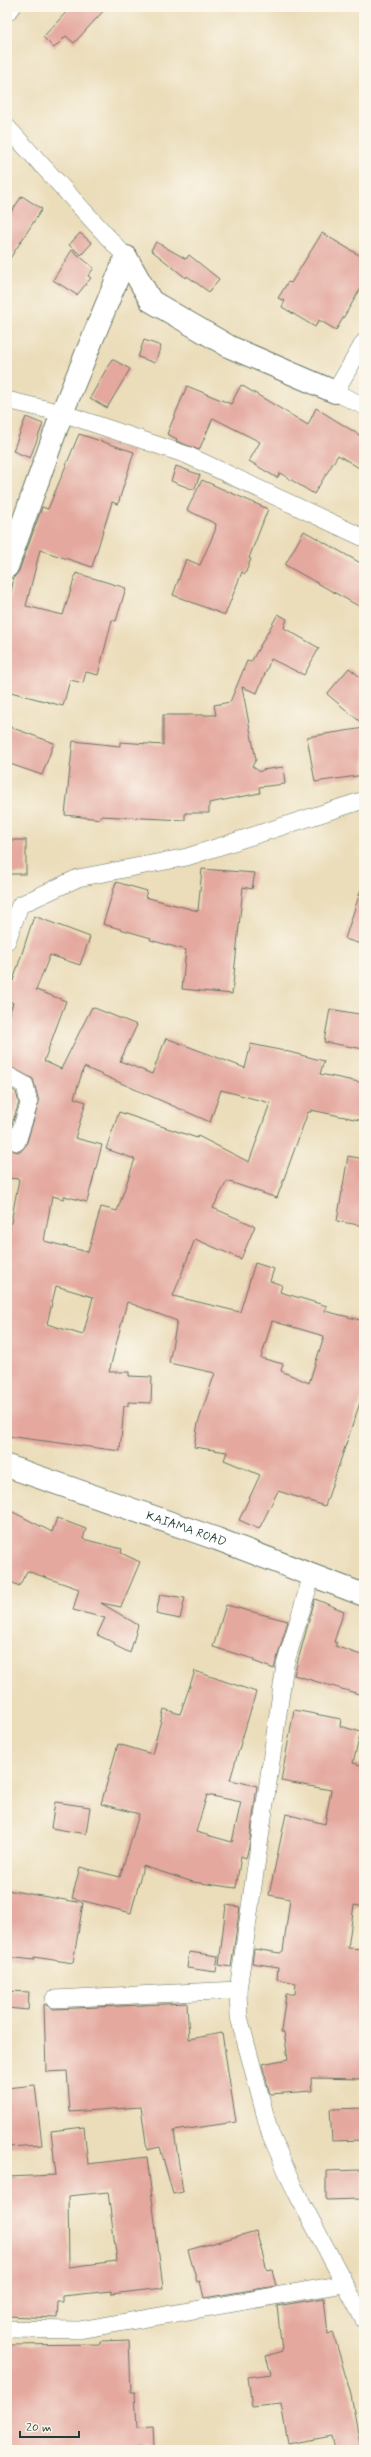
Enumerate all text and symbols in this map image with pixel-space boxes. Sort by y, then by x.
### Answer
street label: KAIAMA ROAD [144,1508,228,1551]
scale bar [20,2413,79,2439]
text: 20 m [26,2420,52,2436]

